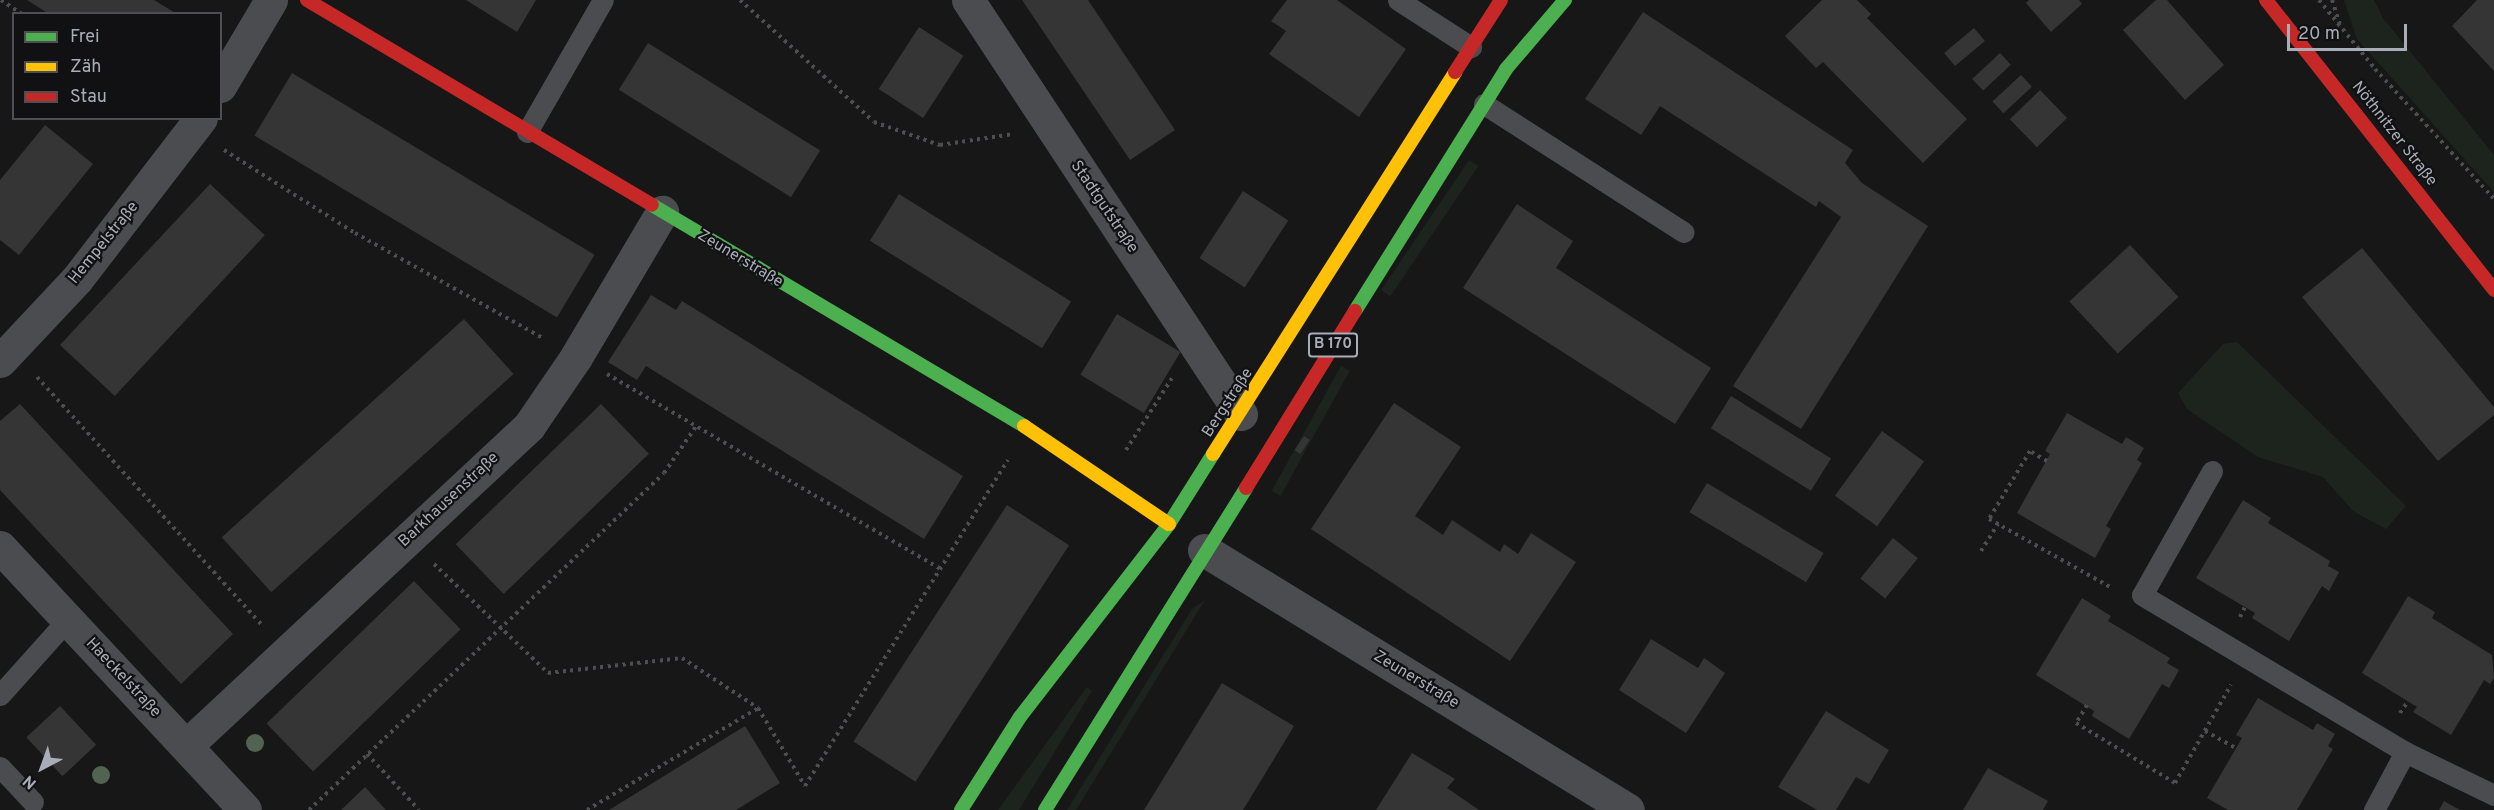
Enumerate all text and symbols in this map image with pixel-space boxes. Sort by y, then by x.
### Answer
legend [12,12,222,120]
scale bar [2290,12,2410,50]
text: 20 m [2298,23,2340,46]
text: Frei [70,26,100,49]
text: Zäh [70,56,101,79]
street label: Nöthnitzer Straße [2347,78,2441,190]
text: Stau [70,86,107,109]
street label: Stadtgutstraße [1066,157,1142,257]
street label: Hempelstraße [65,198,143,288]
street label: Zeunerstraße [694,226,786,292]
road number: B 170 [1308,333,1358,357]
street label: Bergstraße [1199,365,1257,441]
street label: Barkhausenstraße [395,449,503,551]
street label: Haeckelstraße [81,634,165,722]
street label: Zeunerstraße [1370,647,1462,713]
north arrow [12,738,72,798]
text: N [19,770,41,793]

